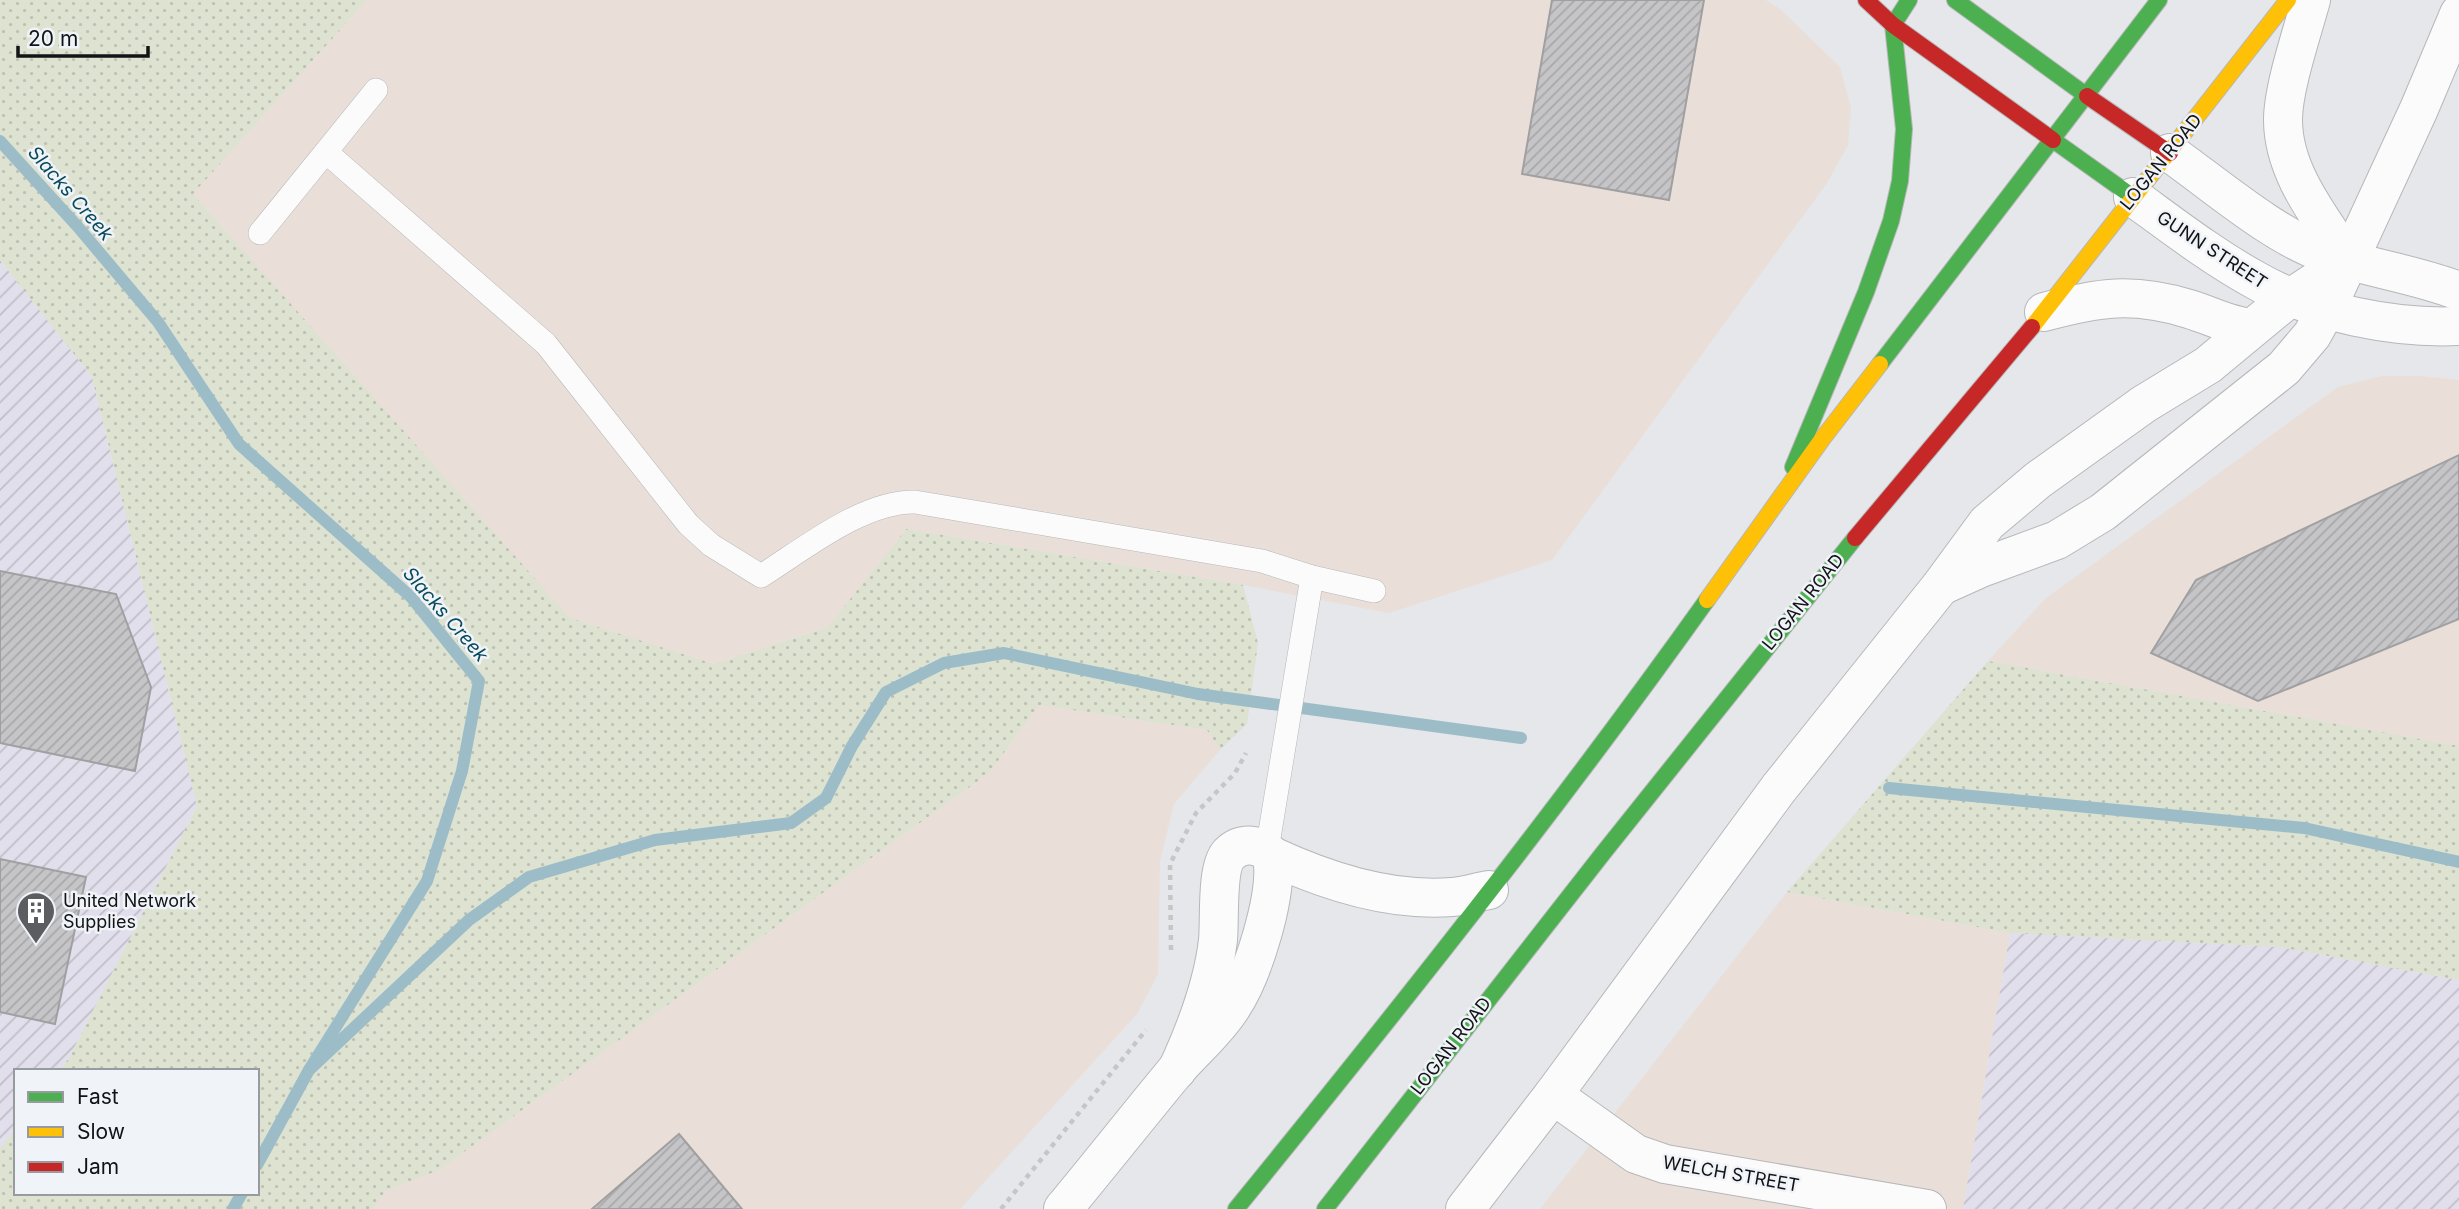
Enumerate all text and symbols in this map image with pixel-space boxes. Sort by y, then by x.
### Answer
scale bar [18,14,147,58]
text: 20 m [28,26,78,51]
street label: LOGAN ROAD [2115,109,2206,214]
water label: Slacks Creek [23,141,118,246]
street label: GUNN STREET [2153,206,2271,293]
street label: LOGAN ROAD [1757,549,1848,654]
water label: Slacks Creek [398,562,493,667]
building icon: United Network Supplies [15,890,57,945]
place label: United Network Supplies [63,890,196,932]
street label: LOGAN ROAD [1406,993,1495,1099]
legend [14,1069,259,1195]
text: Fast [77,1084,119,1109]
text: Slow [77,1119,125,1144]
street label: WELCH STREET [1661,1151,1801,1196]
text: Jam [77,1154,119,1179]

